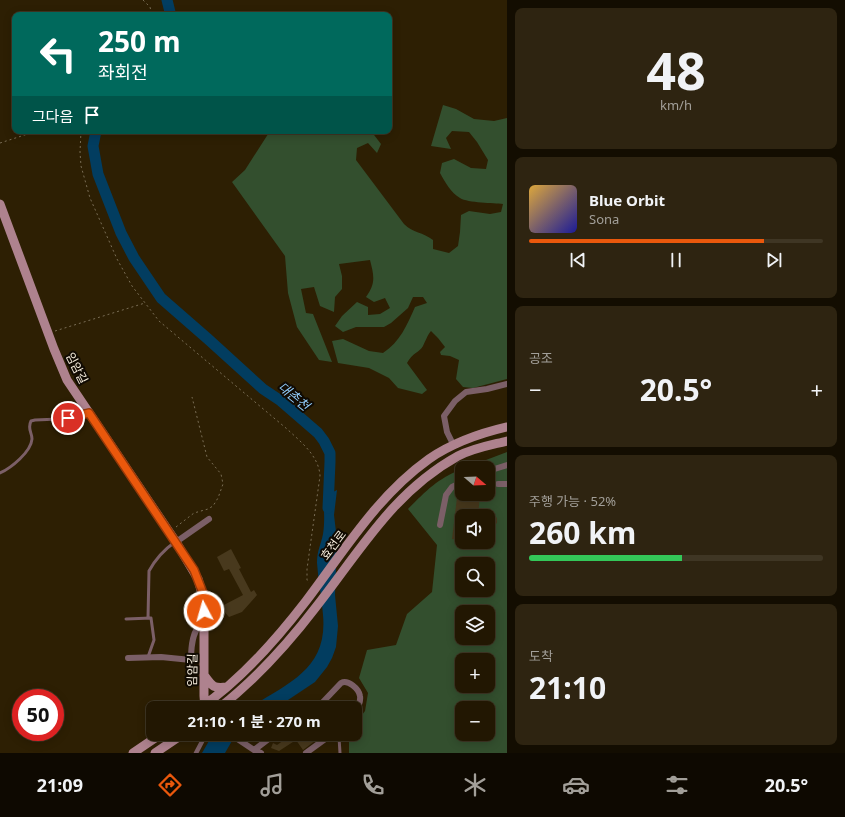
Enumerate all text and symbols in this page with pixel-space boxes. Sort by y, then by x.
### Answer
text: 250 m [98,22,181,60]
icon: left [32,28,84,80]
text: 48 [646,34,706,105]
text: 좌회전 [98,60,148,84]
text: km/h [660,96,692,114]
icon: arrive [81,104,103,126]
text: 그다음 [32,106,73,126]
text: Blue Orbit [589,190,665,210]
text: Sona [589,210,619,228]
icon: previous [567,249,589,271]
icon: pause [665,249,687,271]
icon: next [763,249,785,271]
street label: 임암길 [62,349,92,387]
text: 공조 [529,349,553,367]
text: 20.5° [640,369,712,410]
text: − [529,374,542,404]
text: + [810,374,823,404]
water label: 대촌천 [274,378,314,415]
pin [51,401,85,435]
icon: arrive [57,407,79,429]
north arrow [455,461,495,501]
map controls [455,461,495,741]
text: 주행 가능 · 52% [529,492,616,510]
button: sound [455,509,495,549]
text: 260 km [529,512,636,553]
street label: 효천로 [316,527,350,563]
button: search [455,557,495,597]
position arrow [183,590,225,632]
button: layers [455,605,495,645]
text: 도착 [529,647,553,665]
street label: 임암길 [183,653,201,687]
button: + [455,653,495,693]
text: 21:10 [529,667,606,708]
speed limit sign: 50 [12,689,64,741]
button: − [455,701,495,741]
text: 21:10 · 1 분 · 270 m [187,711,321,731]
icon: directions [156,771,184,799]
icon: music [258,771,286,799]
icon: phone [359,771,387,799]
icon: climate [461,771,489,799]
icon: car [562,771,590,799]
icon: filters [663,771,691,799]
text: 21:09 [37,773,83,797]
text: 20.5° [765,773,808,797]

